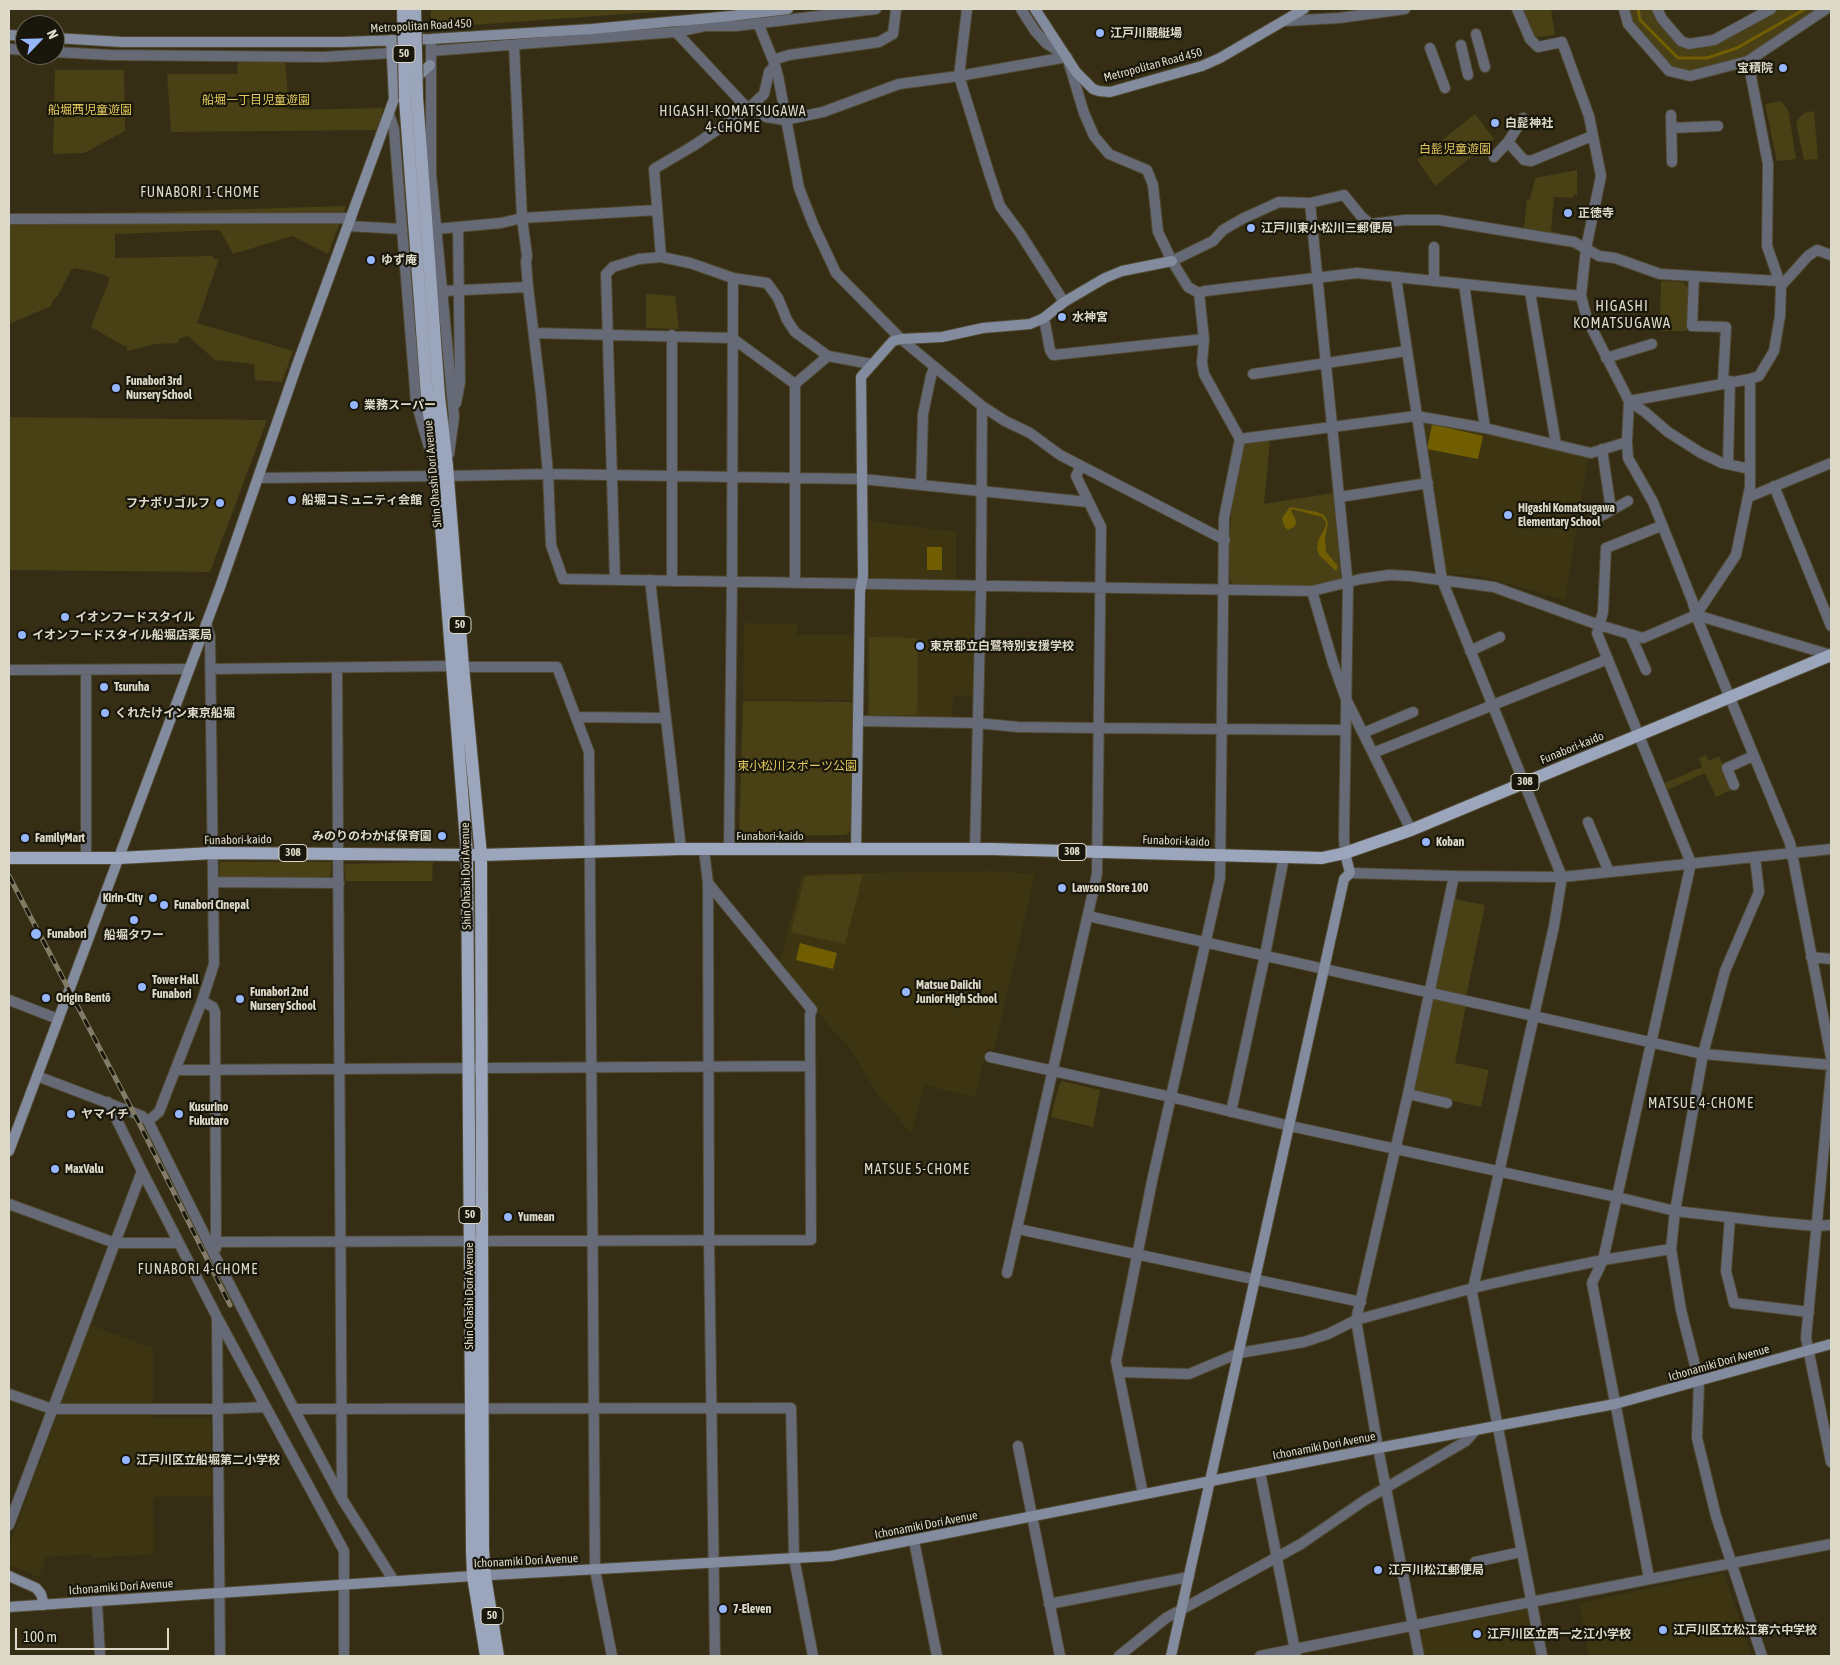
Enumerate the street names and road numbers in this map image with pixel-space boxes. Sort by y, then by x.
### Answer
street label: Metropolitan Road 450 [370,16,472,36]
street label: Metropolitan Road 450 [1102,45,1204,85]
road number: 50 [393,46,415,62]
street label: Shin Ohashi Dori Avenue [421,420,445,528]
road number: 50 [449,616,471,634]
street label: Funabori-kaido [1538,729,1606,767]
road number: 308 [1511,774,1539,790]
street label: Shin Ohashi Dori Avenue [458,822,474,930]
street label: Funabori-kaido [736,829,804,843]
street label: Funabori-kaido [204,832,272,848]
street label: Funabori-kaido [1142,833,1210,849]
road number: 308 [279,844,307,861]
road number: 308 [1058,844,1086,860]
road number: 50 [459,1206,481,1224]
street label: Shin Ohashi Dori Avenue [462,1242,476,1350]
street label: Ichonamiki Dori Avenue [1667,1342,1771,1384]
street label: Ichonamiki Dori Avenue [1271,1429,1377,1463]
street label: Ichonamiki Dori Avenue [873,1508,979,1542]
street label: Ichonamiki Dori Avenue [473,1551,579,1571]
street label: Ichonamiki Dori Avenue [68,1576,174,1598]
road number: 50 [481,1608,503,1624]

